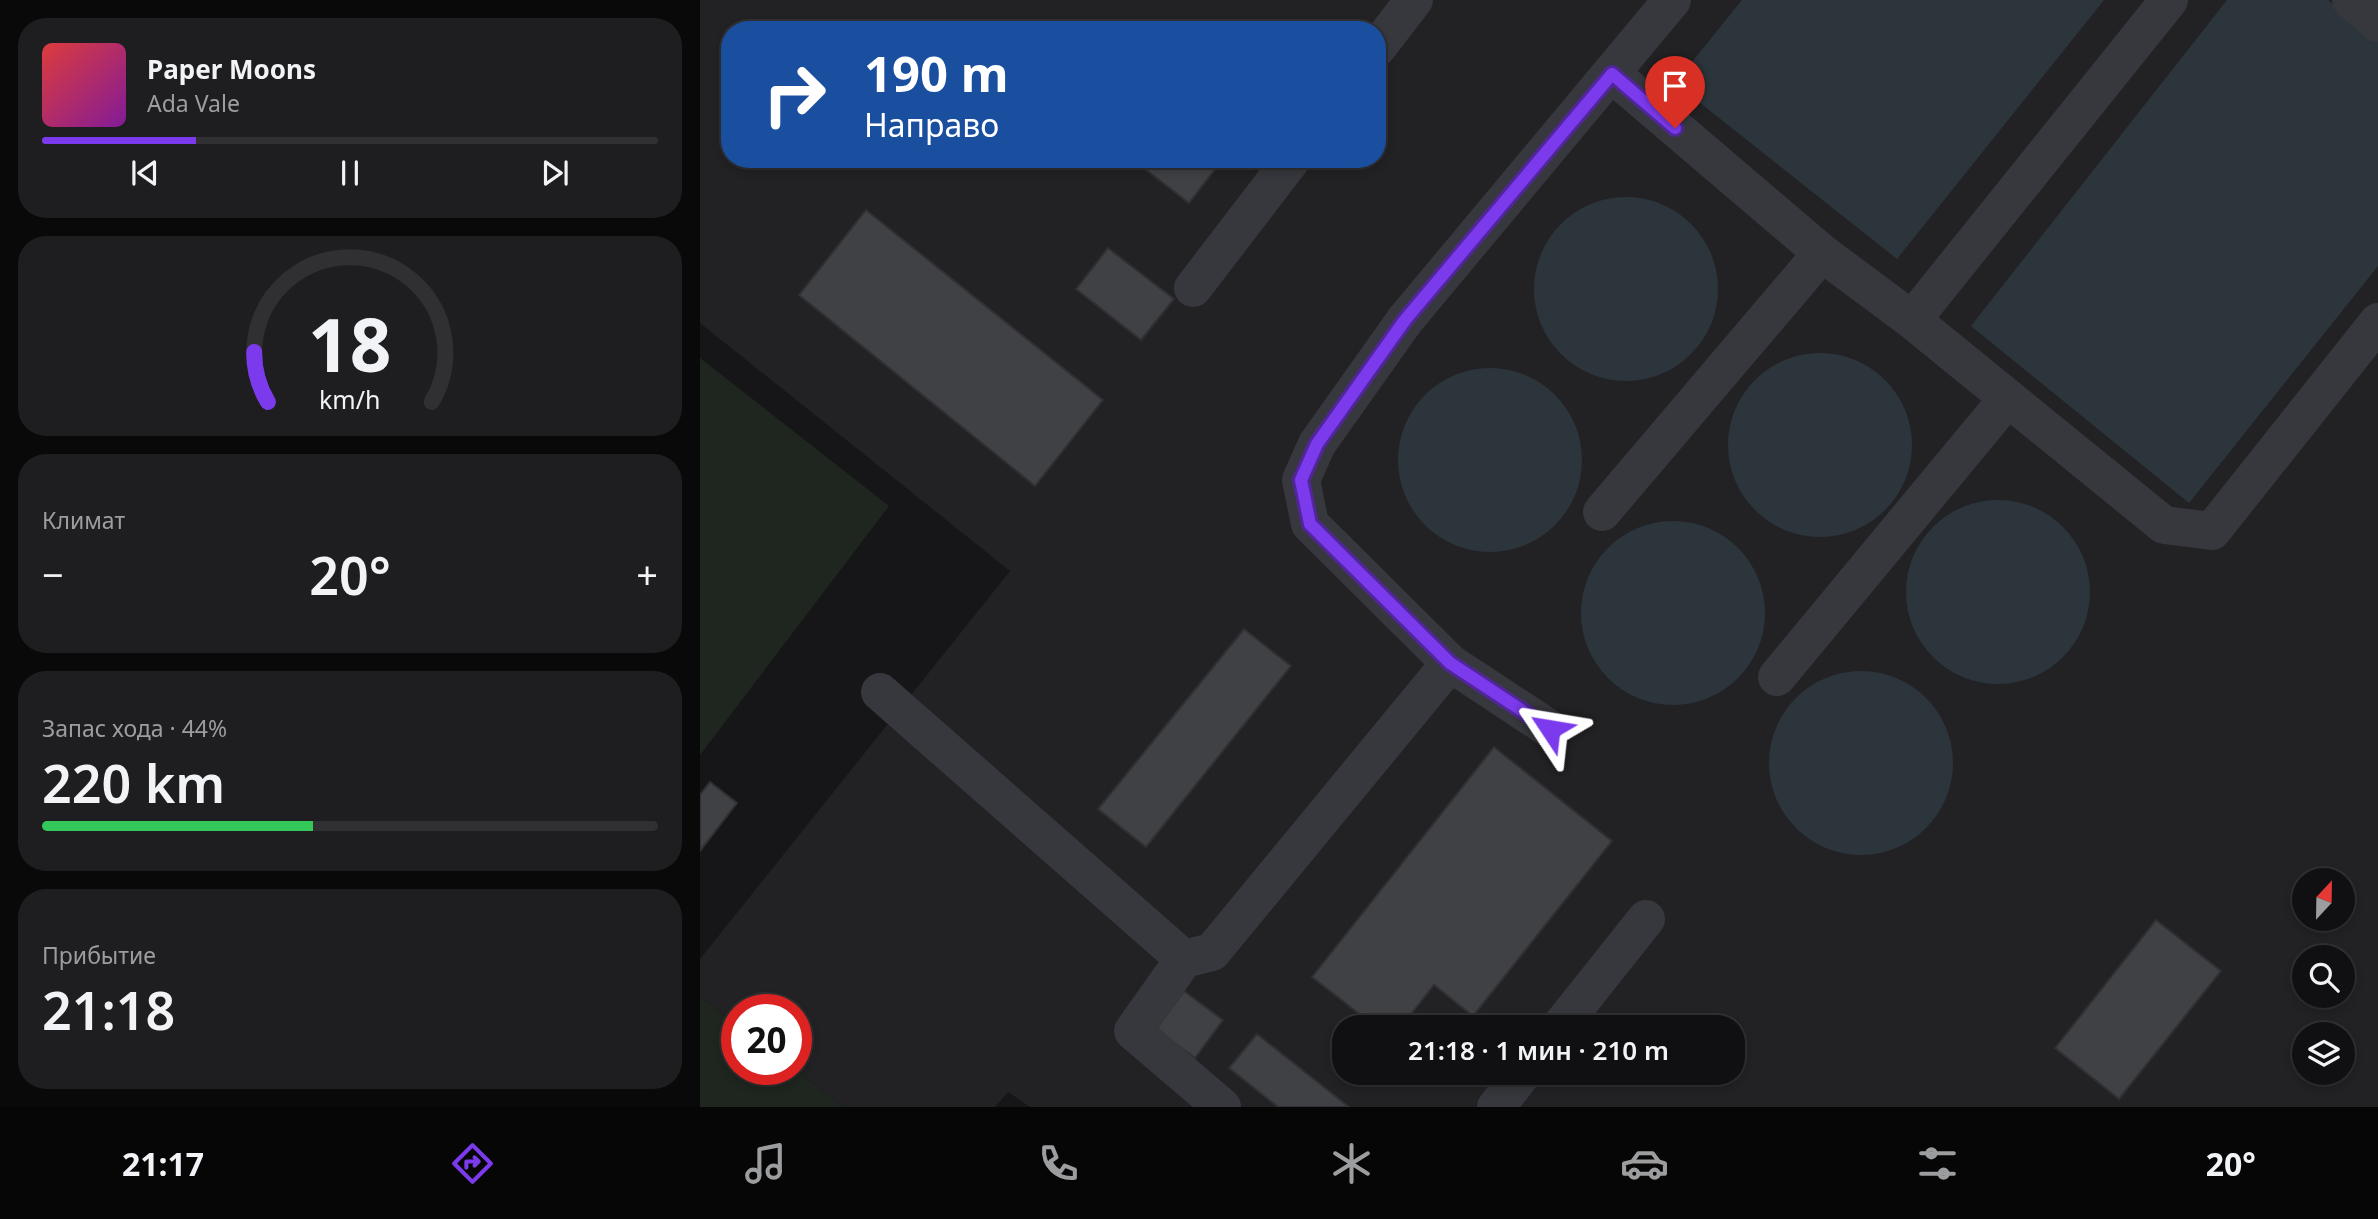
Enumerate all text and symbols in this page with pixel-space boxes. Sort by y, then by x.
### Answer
text: 190 m [864,40,1009,106]
icon: right [749,49,840,140]
text: Paper Moons [147,51,316,87]
pin [1645,56,1705,128]
icon: arrive [1656,67,1694,105]
text: Ada Vale [147,87,240,119]
text: Направо [864,103,999,146]
icon: previous [126,154,164,192]
icon: pause [331,154,369,192]
icon: next [536,154,574,192]
text: 18 [308,294,392,393]
text: km/h [319,381,381,415]
text: Климат [42,504,125,536]
text: 20° [309,539,391,610]
text: − [42,548,64,600]
text: + [636,548,658,600]
position arrow [1513,692,1587,766]
text: Запас хода · 44% [42,712,227,744]
text: 220 km [42,747,225,818]
north arrow [2292,868,2356,931]
map controls [2292,868,2355,1085]
text: Прибытие [42,939,156,971]
button: search [2292,945,2355,1008]
text: 21:18 [42,974,175,1045]
speed limit sign: 20 [721,994,812,1085]
button: layers [2292,1022,2355,1085]
text: 21:18 · 1 мин · 210 m [1408,1032,1669,1068]
icon: directions [448,1139,497,1188]
icon: music [741,1139,790,1188]
icon: phone [1034,1139,1083,1188]
icon: climate [1327,1139,1376,1188]
icon: car [1620,1139,1669,1188]
icon: filters [1913,1139,1962,1188]
text: 21:17 [122,1142,204,1185]
text: 20° [2206,1142,2256,1185]

